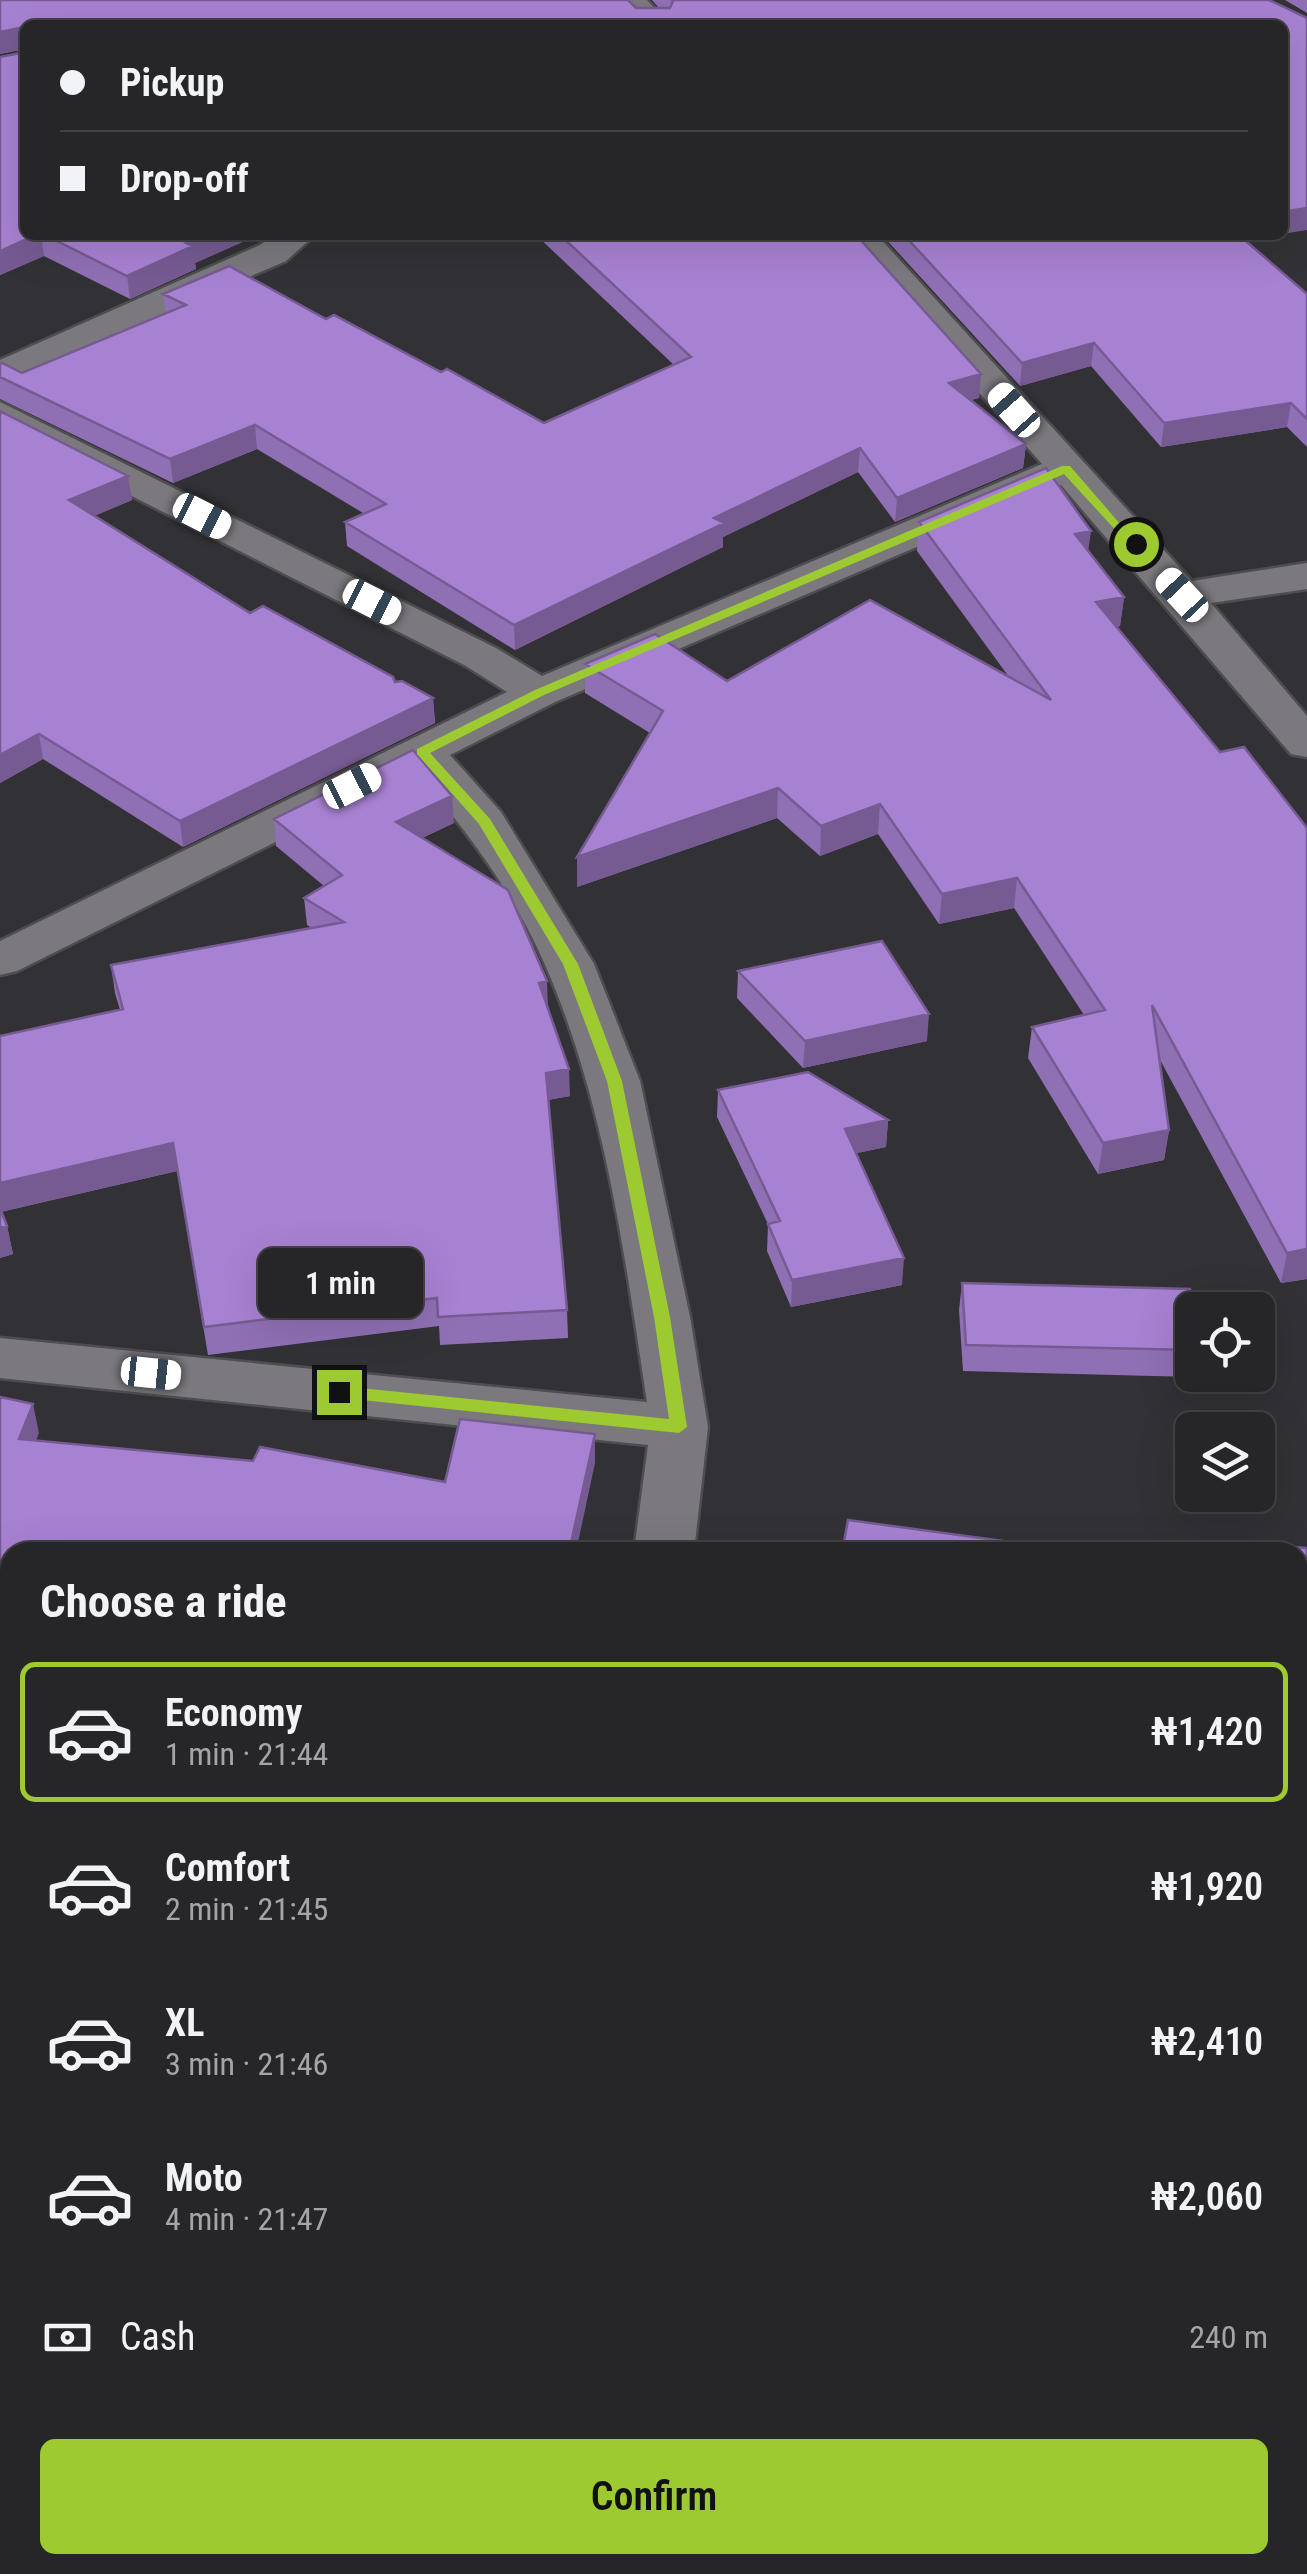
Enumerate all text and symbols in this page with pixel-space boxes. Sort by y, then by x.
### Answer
text: Pickup [120,61,224,105]
text: Drop-off [120,157,249,201]
car [983,378,1045,442]
car [168,489,236,543]
route start [1114,522,1159,567]
car [1151,563,1213,627]
car [338,575,406,629]
car [318,759,386,813]
callout: 1 min [256,1247,422,1317]
text: 1 min [305,1264,376,1302]
map controls [1175,1292,1275,1512]
button: locate [1175,1292,1275,1392]
car [120,1355,182,1391]
route end [317,1370,362,1415]
button: layers [1175,1412,1275,1512]
text: Choose a ride [40,1575,287,1628]
icon: car [45,1687,135,1777]
text: Economy [165,1691,302,1735]
text: ₦1,420 [1151,1710,1263,1754]
text: 1 min · 21:44 [165,1735,328,1773]
icon: car [45,1842,135,1932]
text: Comfort [165,1846,290,1890]
text: ₦1,920 [1151,1865,1263,1909]
text: 2 min · 21:45 [165,1890,328,1928]
icon: car [45,1997,135,2087]
text: XL [165,2001,204,2045]
text: ₦2,410 [1151,2020,1263,2064]
text: 3 min · 21:46 [165,2045,328,2083]
icon: car [45,2152,135,2242]
text: Moto [165,2156,243,2200]
text: ₦2,060 [1151,2175,1263,2219]
text: 4 min · 21:47 [165,2200,328,2238]
icon: cash [40,2310,95,2365]
text: Cash [120,2315,195,2359]
text: 240 m [1189,2318,1268,2356]
button: Confirm [40,2439,1268,2554]

